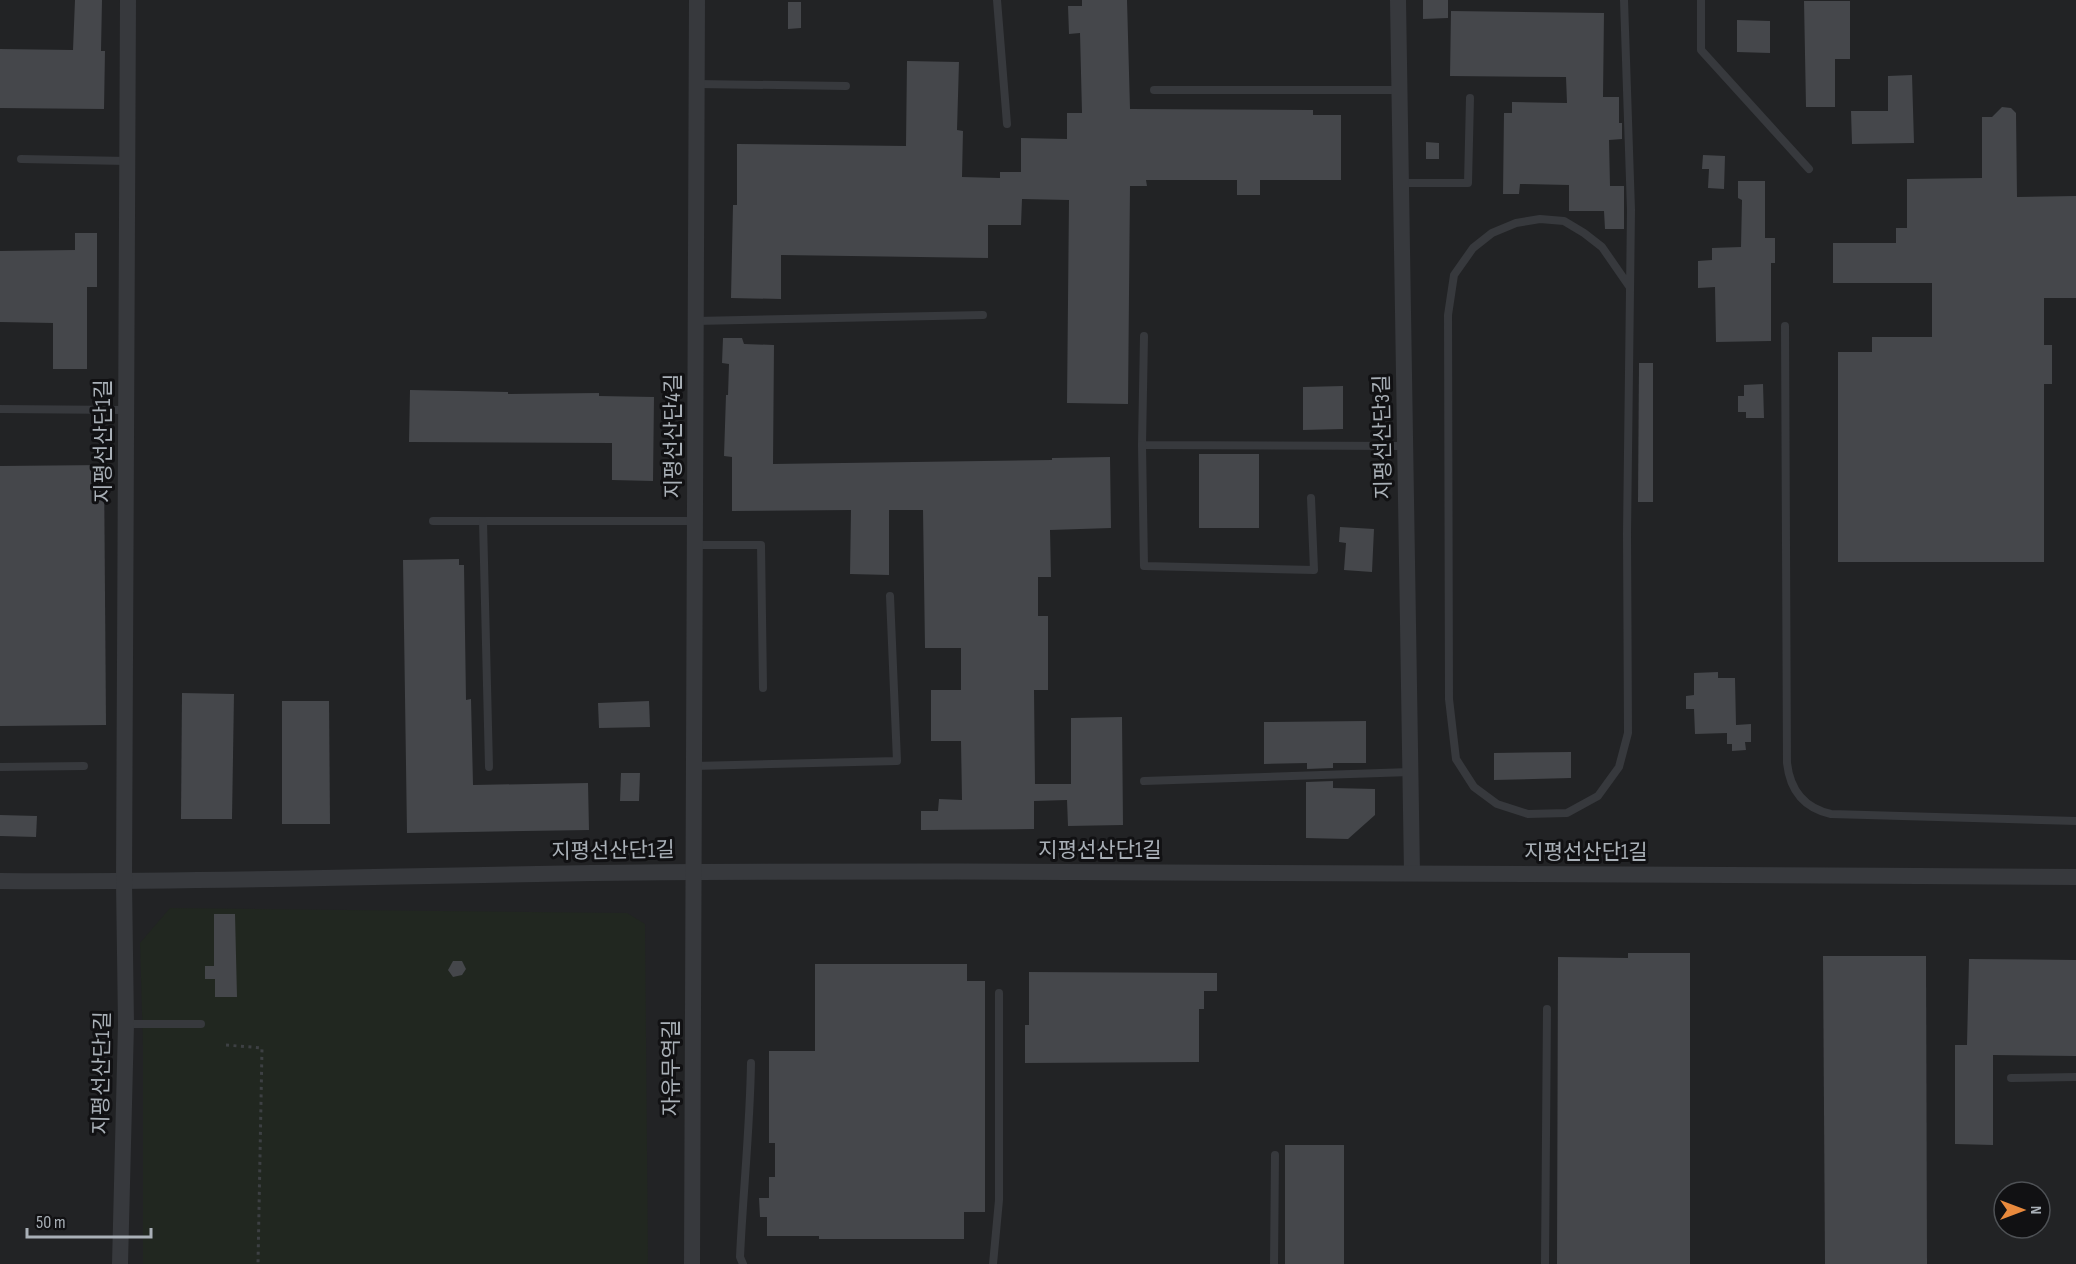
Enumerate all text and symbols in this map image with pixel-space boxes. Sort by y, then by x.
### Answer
street label: 지평선산단4길 [661,374,686,498]
street label: 지평선산단3길 [1369,374,1397,500]
street label: 지평선산단1길 [91,379,116,503]
street label: 지평선산단1길 [551,837,675,865]
street label: 지평선산단1길 [1038,838,1162,863]
street label: 지평선산단1길 [1524,840,1648,865]
street label: 지평선산단1길 [88,1011,116,1135]
street label: 자유무역길 [659,1020,684,1116]
north arrow [1992,1180,2052,1240]
scale bar [27,1201,152,1239]
text: N [2026,1206,2045,1214]
text: 50 m [36,1212,66,1233]

